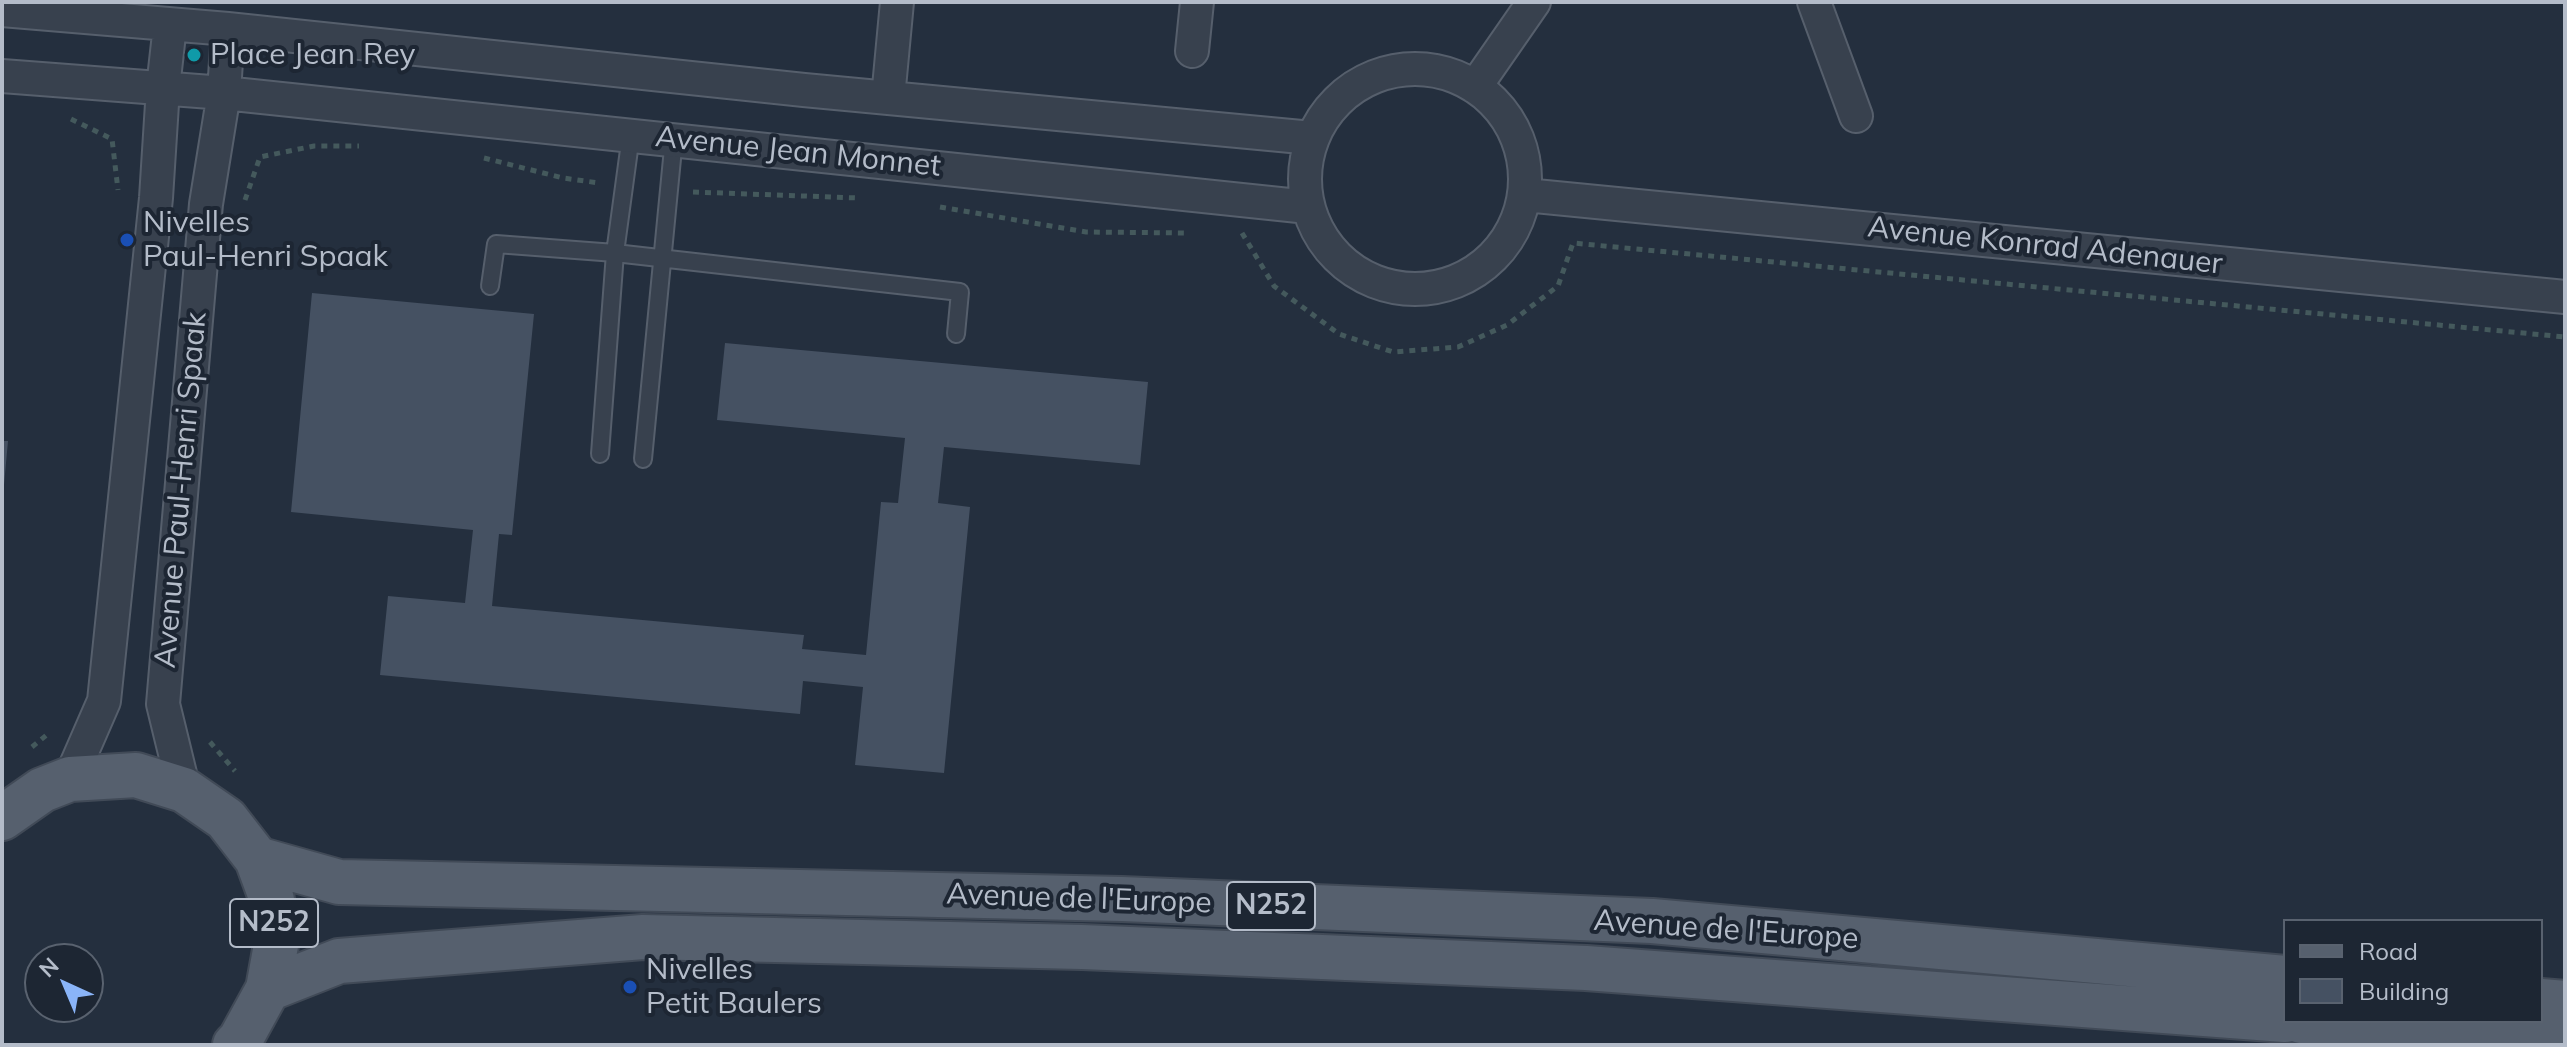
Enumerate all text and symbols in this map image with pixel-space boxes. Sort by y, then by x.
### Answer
place label: Place Jean Rey [210,37,415,73]
marker: Place Jean Rey [185,46,203,64]
street label: Avenue Jean Monnet [654,119,942,185]
place label: Nivelles Paul-Henri Spaak [143,205,388,276]
street label: Avenue Konrad Adenauer [1866,209,2224,283]
marker: Nivelles Paul-Henri Spaak [118,231,136,249]
street label: Avenue Paul-Henri Spaak [147,310,215,670]
street label: Avenue de l'Europe [946,876,1212,922]
road number: N252 [1227,882,1315,930]
road number: N252 [230,899,318,947]
street label: Avenue de l'Europe [1592,903,1860,957]
legend [2283,919,2543,1023]
text: Road [2359,936,2418,966]
north arrow [24,943,104,1023]
text: N [33,951,64,983]
place label: Nivelles Petit Baulers [646,952,822,1022]
text: Building [2359,976,2449,1006]
marker: Nivelles Petit Baulers [621,978,639,996]

